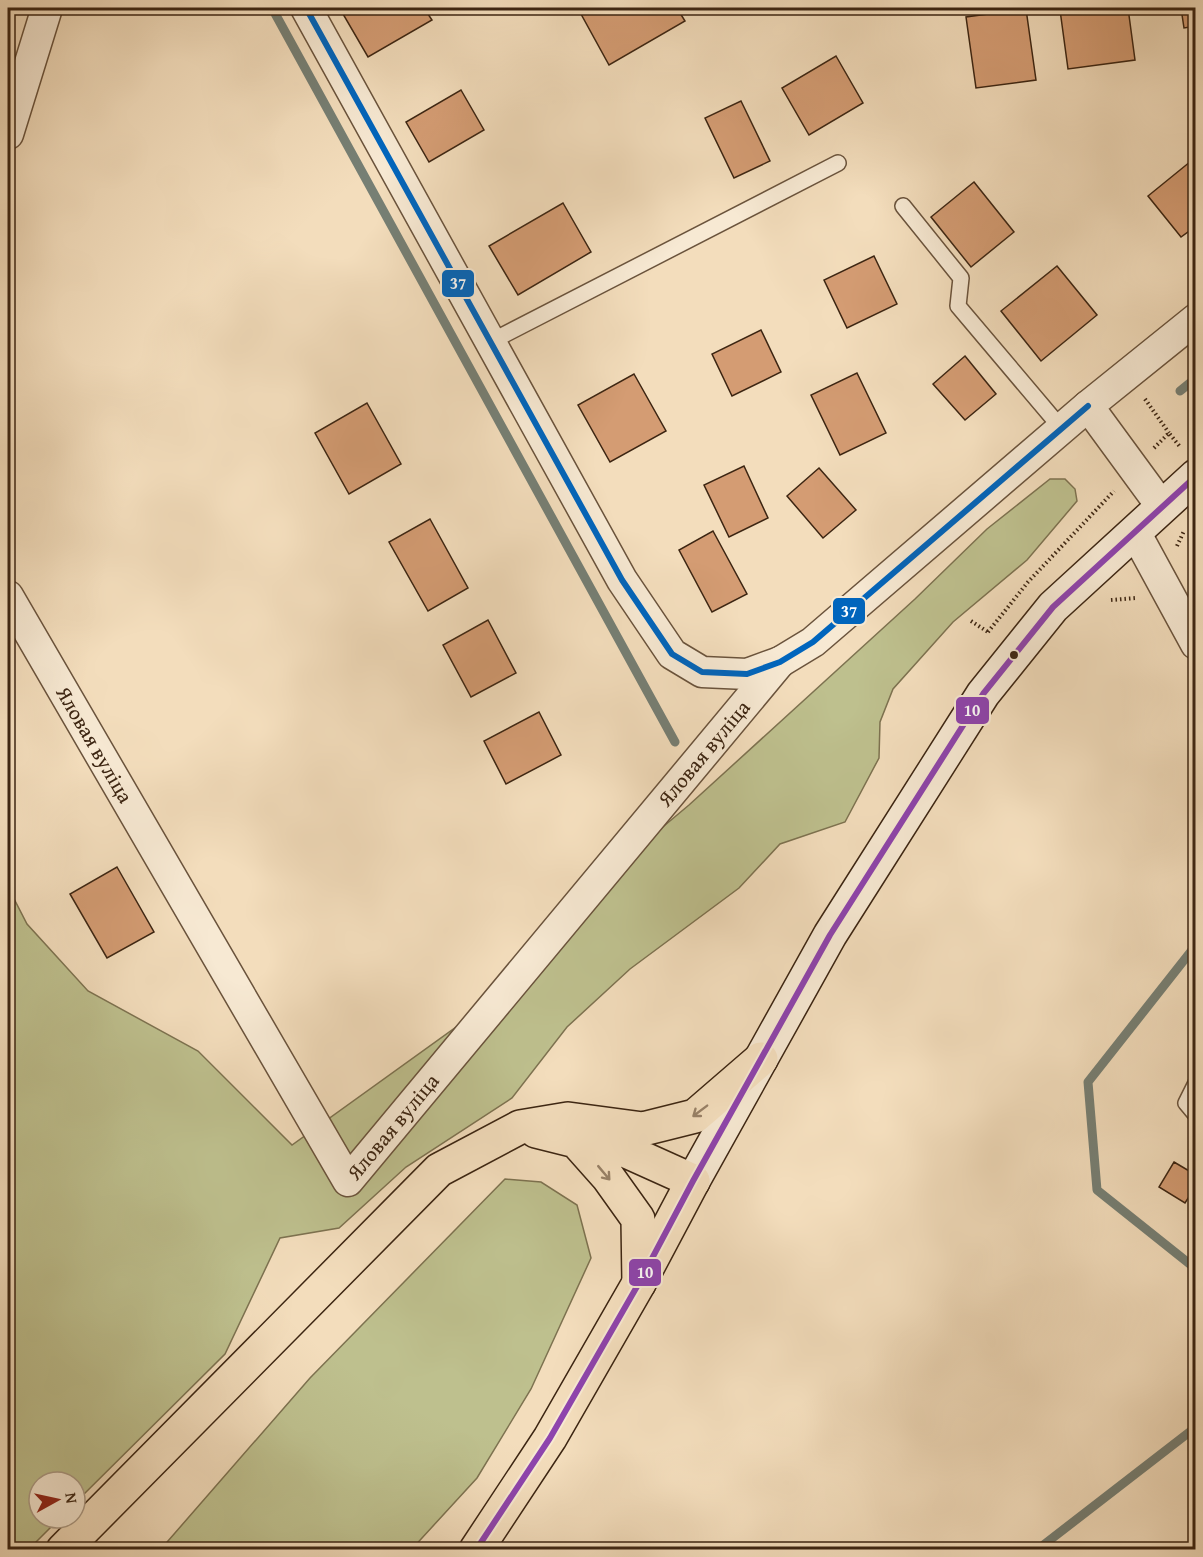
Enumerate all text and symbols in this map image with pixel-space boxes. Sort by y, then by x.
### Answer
line badge: 37 [441,269,475,298]
text: 37 [450,271,466,295]
line badge: 37 [832,597,866,625]
text: 37 [841,599,857,623]
unlabelled marker [1008,649,1020,661]
street label: Яловая вуліца [48,679,141,809]
street label: Яловая вуліца [649,693,757,814]
line badge: 10 [955,696,990,725]
text: 10 [964,698,980,722]
street label: Яловая вуліца [338,1067,446,1187]
one-way arrow [692,1104,708,1117]
one-way arrow [597,1165,611,1180]
line badge: 10 [628,1258,662,1287]
text: 10 [637,1260,653,1284]
north arrow [27,1470,87,1530]
text: N [59,1491,85,1505]

